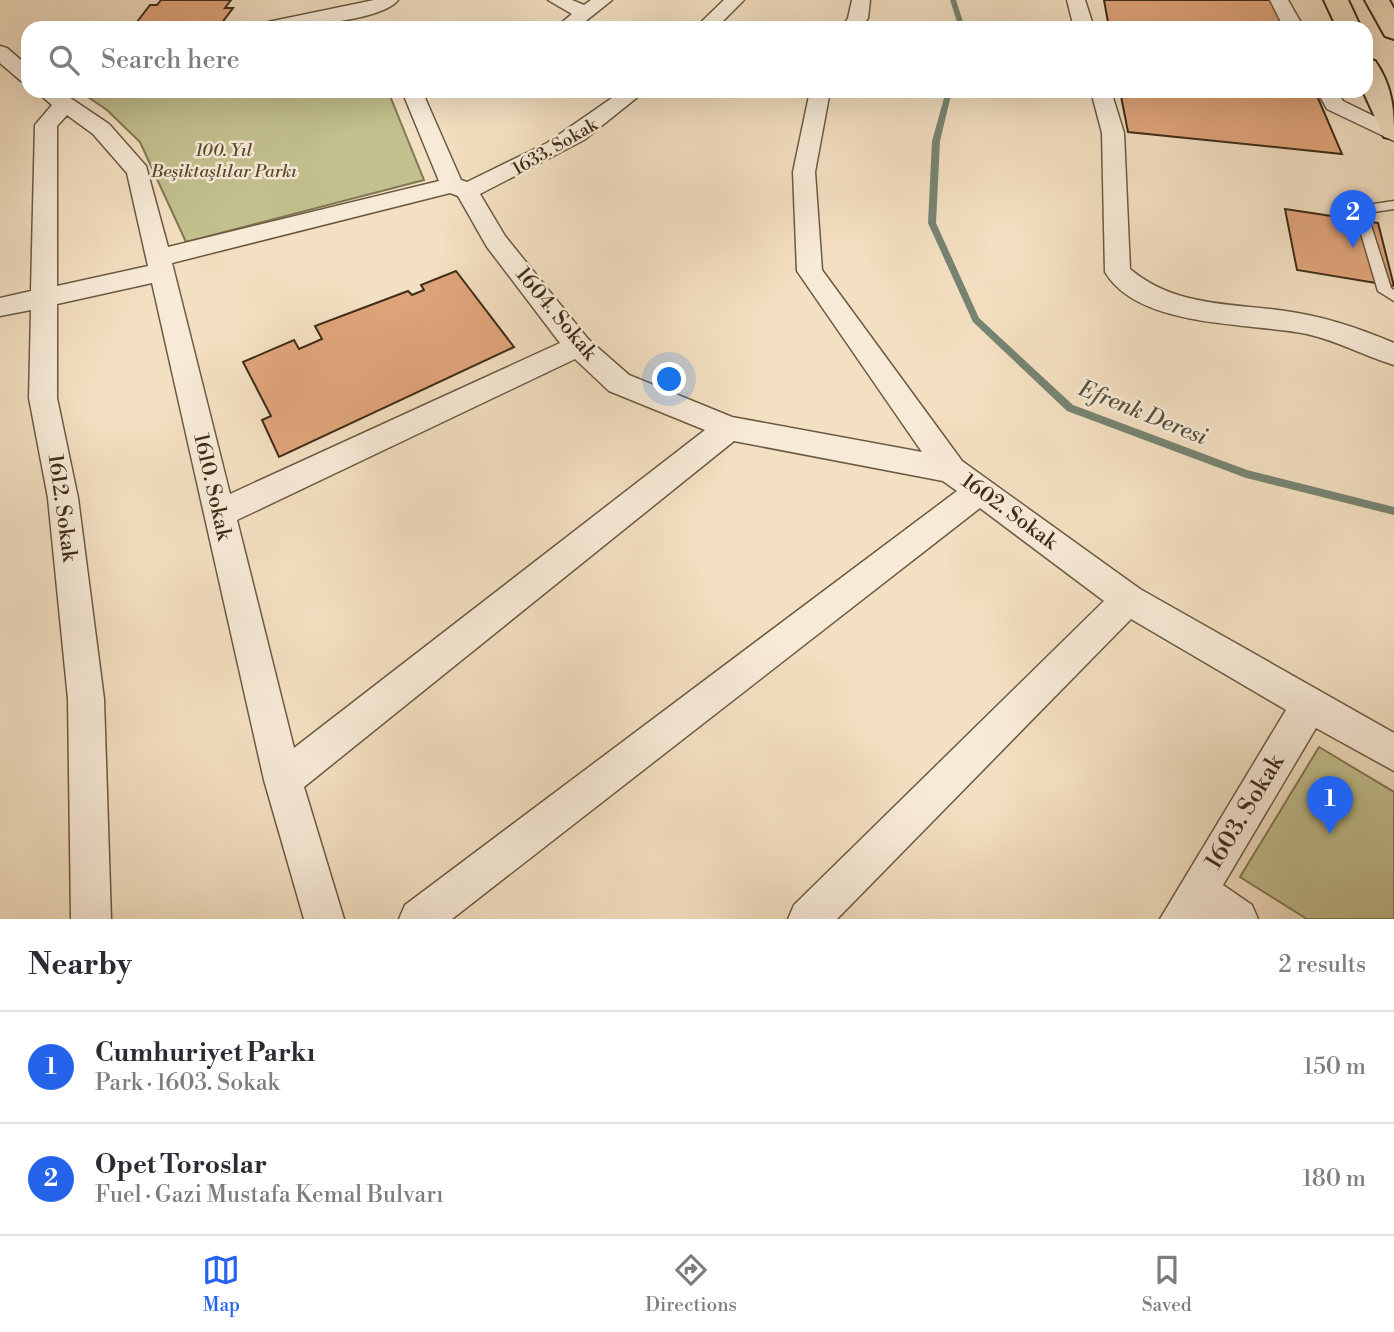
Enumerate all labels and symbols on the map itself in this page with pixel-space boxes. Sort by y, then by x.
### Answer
street label: 1633. Sokak [508,113,603,181]
park label: 100. Yıl Beşiktaşlılar Parkı [150,139,297,183]
pin: 2 [1330,190,1376,248]
street label: 1604. Sokak [510,262,603,367]
your location [652,362,686,396]
water label: Efrenk Deresi [1074,374,1212,452]
street label: 1610. Sokak [187,431,237,544]
street label: 1612. Sokak [42,453,83,564]
street label: 1602. Sokak [956,468,1063,556]
street label: 1603. Sokak [1199,748,1292,875]
pin: 1 [1307,776,1353,834]

